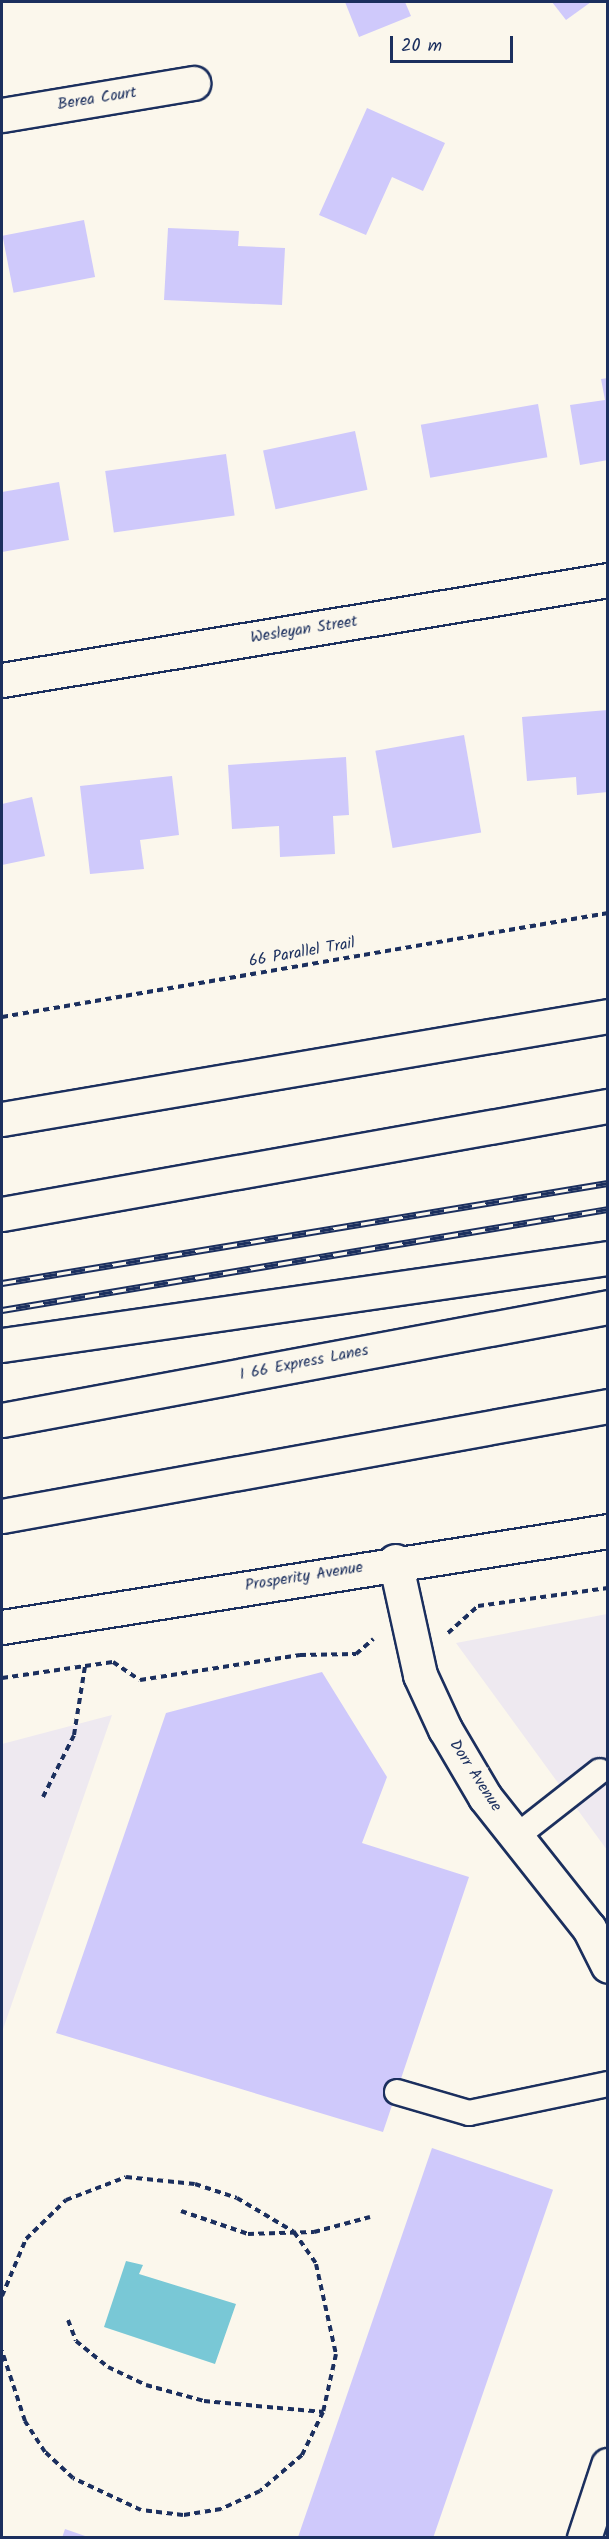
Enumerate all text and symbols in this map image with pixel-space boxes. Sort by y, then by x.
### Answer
scale bar [393,24,516,62]
text: 20 m [401,32,442,61]
street label: Berea Court [56,83,138,115]
street label: Wesleyan Street [249,612,359,648]
street label: 66 Parallel Trail [247,934,357,972]
street label: I 66 Express Lanes [238,1341,370,1385]
street label: Prosperity Avenue [244,1558,364,1596]
street label: Dorr Avenue [445,1737,505,1815]

